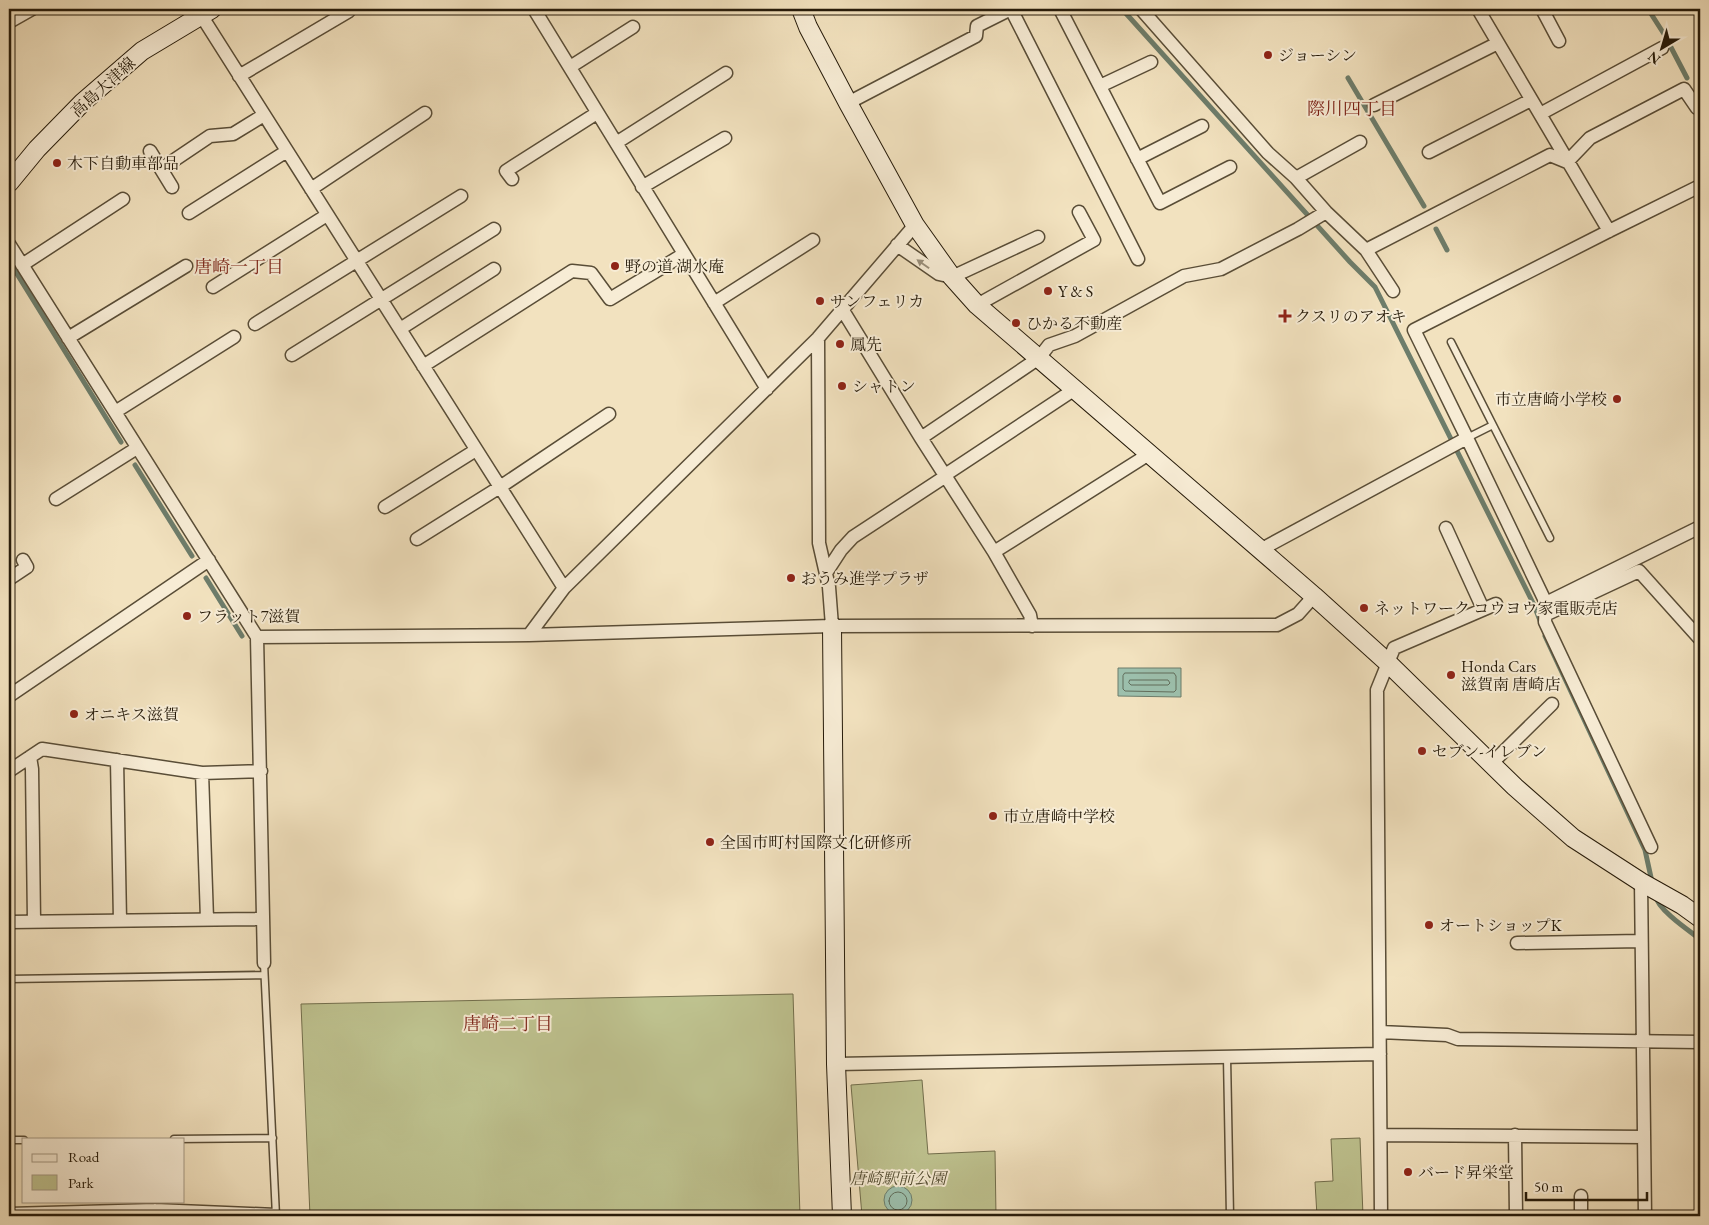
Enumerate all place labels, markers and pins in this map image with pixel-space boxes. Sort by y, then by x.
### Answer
place label: ジョーシン [1278,45,1357,66]
marker: ジョーシン [1262,49,1274,61]
place label: 木下自動車部品 [67,153,179,174]
marker: 木下自動車部品 [51,157,63,169]
place label: 野の道 湖水庵 [625,256,724,277]
marker: 野の道 湖水庵 [609,260,621,272]
place label: Y & S [1058,281,1093,302]
marker: Y & S [1042,285,1054,297]
place label: サンフェリカ [830,291,924,312]
marker: サンフェリカ [814,295,826,307]
place label: クスリのアオキ [1295,306,1407,327]
marker: クスリのアオキ [1279,310,1291,322]
place label: ひかる不動産 [1026,313,1122,334]
marker: ひかる不動産 [1010,317,1022,329]
place label: 鳳先 [850,334,882,355]
marker: 鳳先 [834,338,846,350]
place label: シャトン [852,376,916,397]
marker: シャトン [836,380,848,392]
place label: 市立唐崎小学校 [1495,389,1607,410]
marker: 市立唐崎小学校 [1611,393,1623,405]
place label: おうみ進学プラザ [801,568,929,589]
marker: おうみ進学プラザ [785,572,797,584]
place label: ネットワーク コウヨウ家電販売店 [1374,598,1617,619]
marker: ネットワーク コウヨウ家電販売店 [1358,602,1370,614]
place label: フラット7滋賀 [197,606,300,627]
marker: フラット7滋賀 [181,610,193,622]
place label: Honda Cars 滋賀南 唐崎店 [1461,656,1560,695]
marker: Honda Cars 滋賀南 唐崎店 [1445,669,1457,681]
place label: オニキス滋賀 [84,704,179,725]
marker: オニキス滋賀 [68,708,80,720]
place label: セブン-イレブン [1432,741,1547,762]
marker: セブン-イレブン [1416,745,1428,757]
place label: 市立唐崎中学校 [1003,806,1115,827]
marker: 市立唐崎中学校 [987,810,999,822]
place label: 全国市町村国際文化研修所 [720,832,912,853]
marker: 全国市町村国際文化研修所 [704,836,716,848]
place label: オートショップK [1439,915,1563,936]
marker: オートショップK [1423,919,1435,931]
place label: バード昇栄堂 [1418,1162,1514,1183]
marker: バード昇栄堂 [1402,1166,1414,1178]

